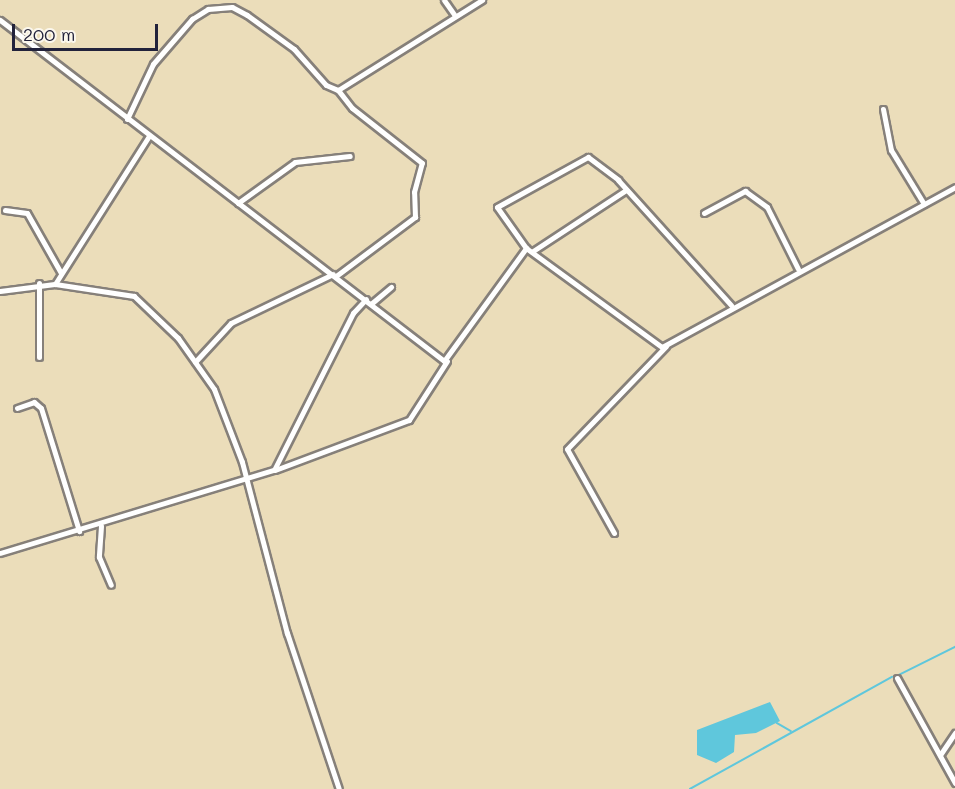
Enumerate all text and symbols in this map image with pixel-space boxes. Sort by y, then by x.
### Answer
scale bar [15,12,160,50]
text: 200 m [23,22,75,46]

